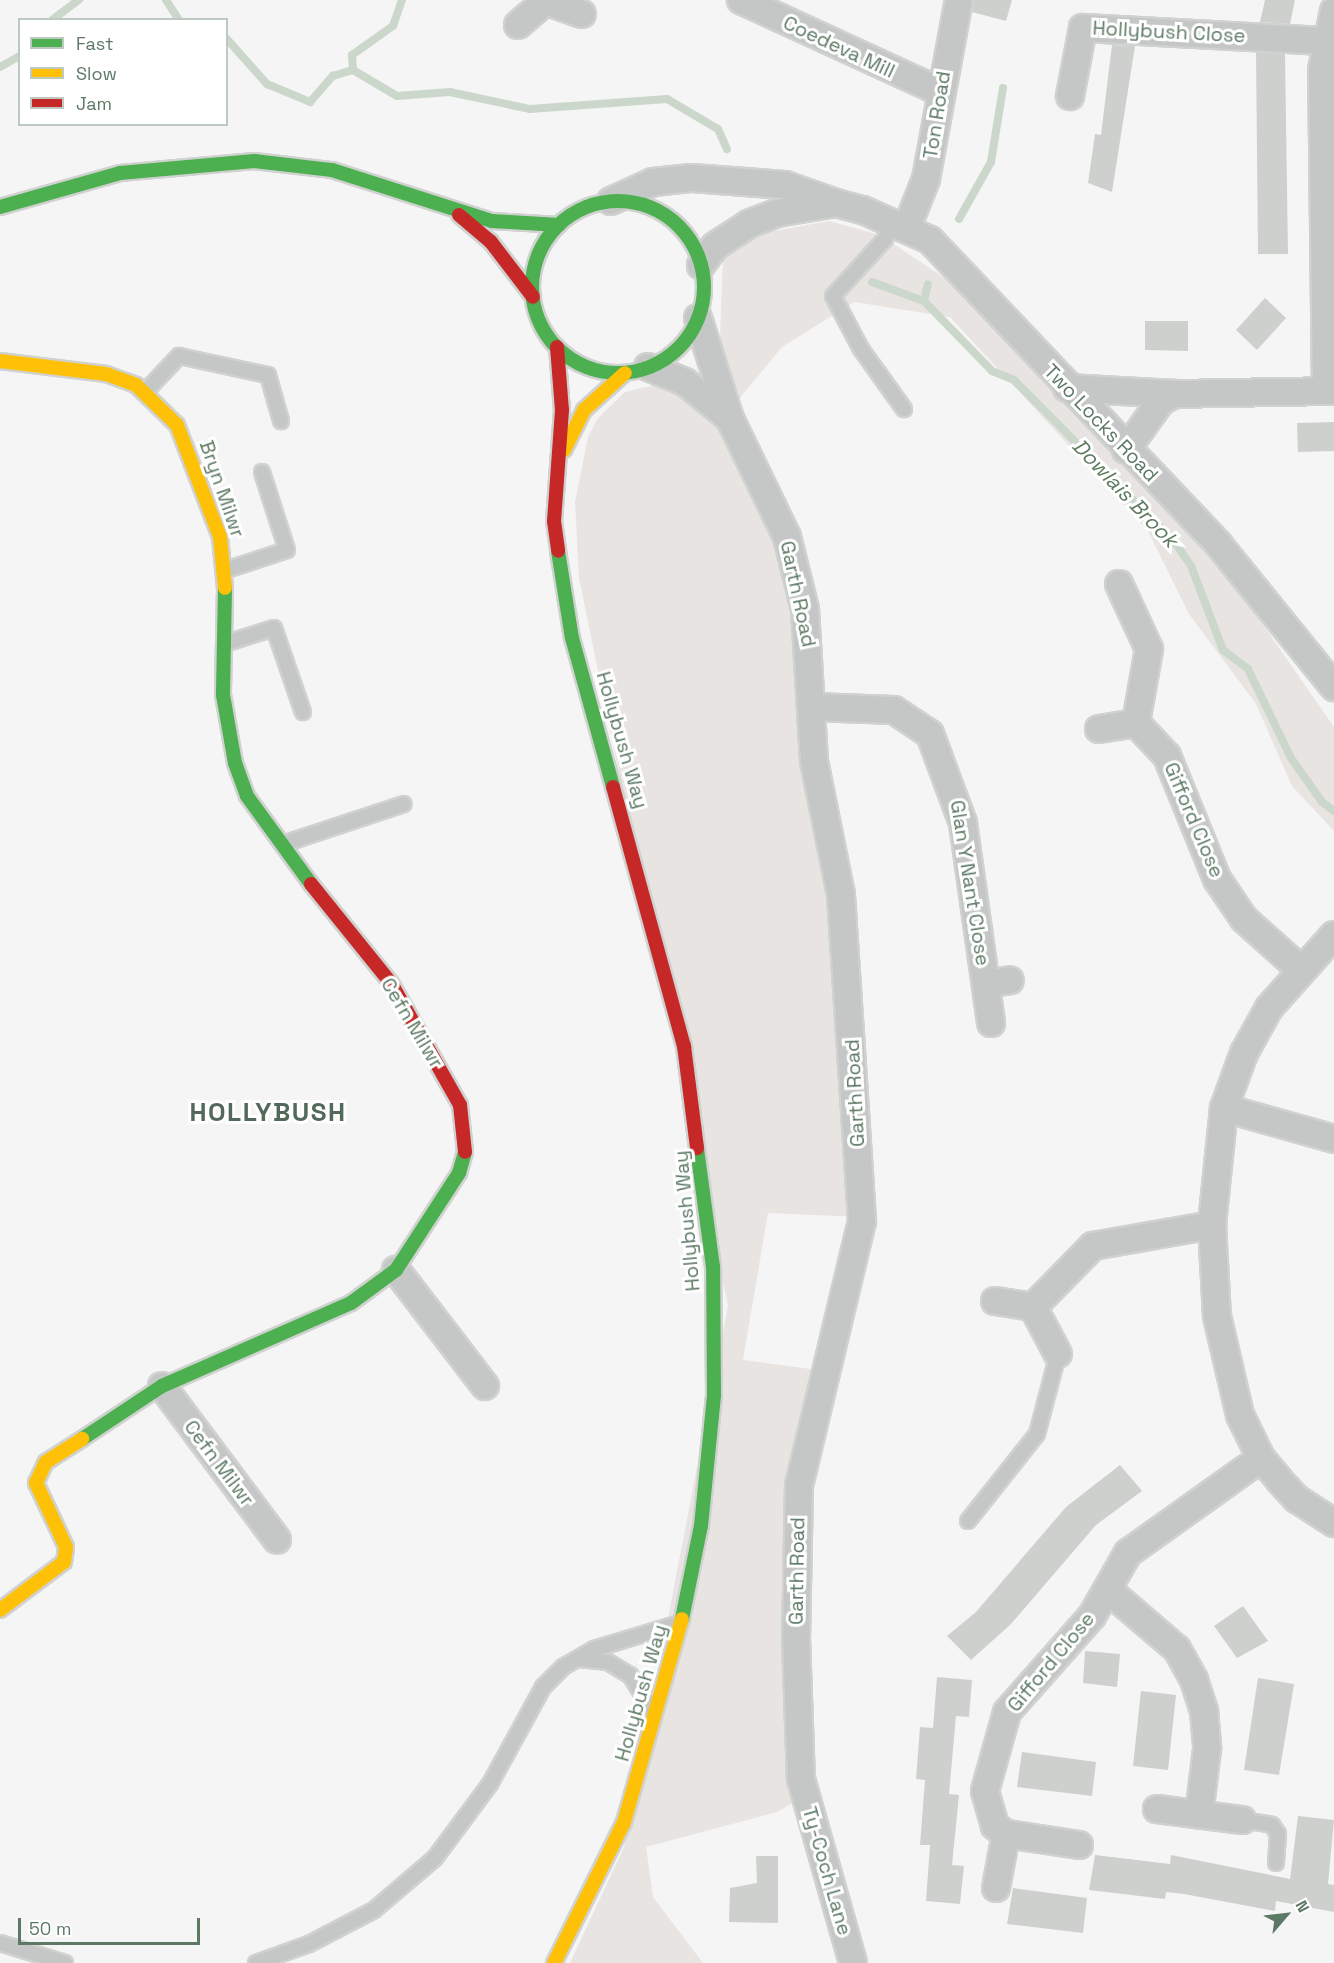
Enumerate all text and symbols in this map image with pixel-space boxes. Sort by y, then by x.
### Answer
street label: Coedeva Mill [779,11,899,83]
street label: Hollybush Close [1092,16,1246,48]
legend [18,18,228,126]
text: Fast [76,32,113,55]
text: Slow [76,62,117,85]
street label: Ton Road [918,69,956,161]
text: Jam [76,92,112,115]
street label: Two Locks Road [1039,359,1163,487]
water label: Dowlais Brook [1067,434,1183,552]
street label: Bryn Milwr [194,437,250,541]
street label: Garth Road [775,539,821,649]
street label: Hollybush Way [591,669,653,811]
street label: Gifford Close [1159,759,1229,881]
street label: Glan Y Nant Close [945,798,995,968]
street label: Cefn Milwr [376,973,448,1073]
street label: Garth Road [840,1038,870,1148]
district label: HOLLYBUSH [189,1097,347,1129]
street label: Hollybush Way [669,1150,705,1292]
street label: Cefn Milwr [179,1415,259,1511]
street label: Garth Road [784,1517,810,1625]
street label: Gifford Close [1002,1607,1100,1717]
street label: Hollybush Way [610,1622,672,1764]
street label: Ty-Coch Lane [797,1804,857,1938]
north arrow [1256,1885,1316,1945]
text: N [1291,1897,1314,1916]
scale bar [21,1906,202,1944]
text: 50 m [29,1917,71,1940]

